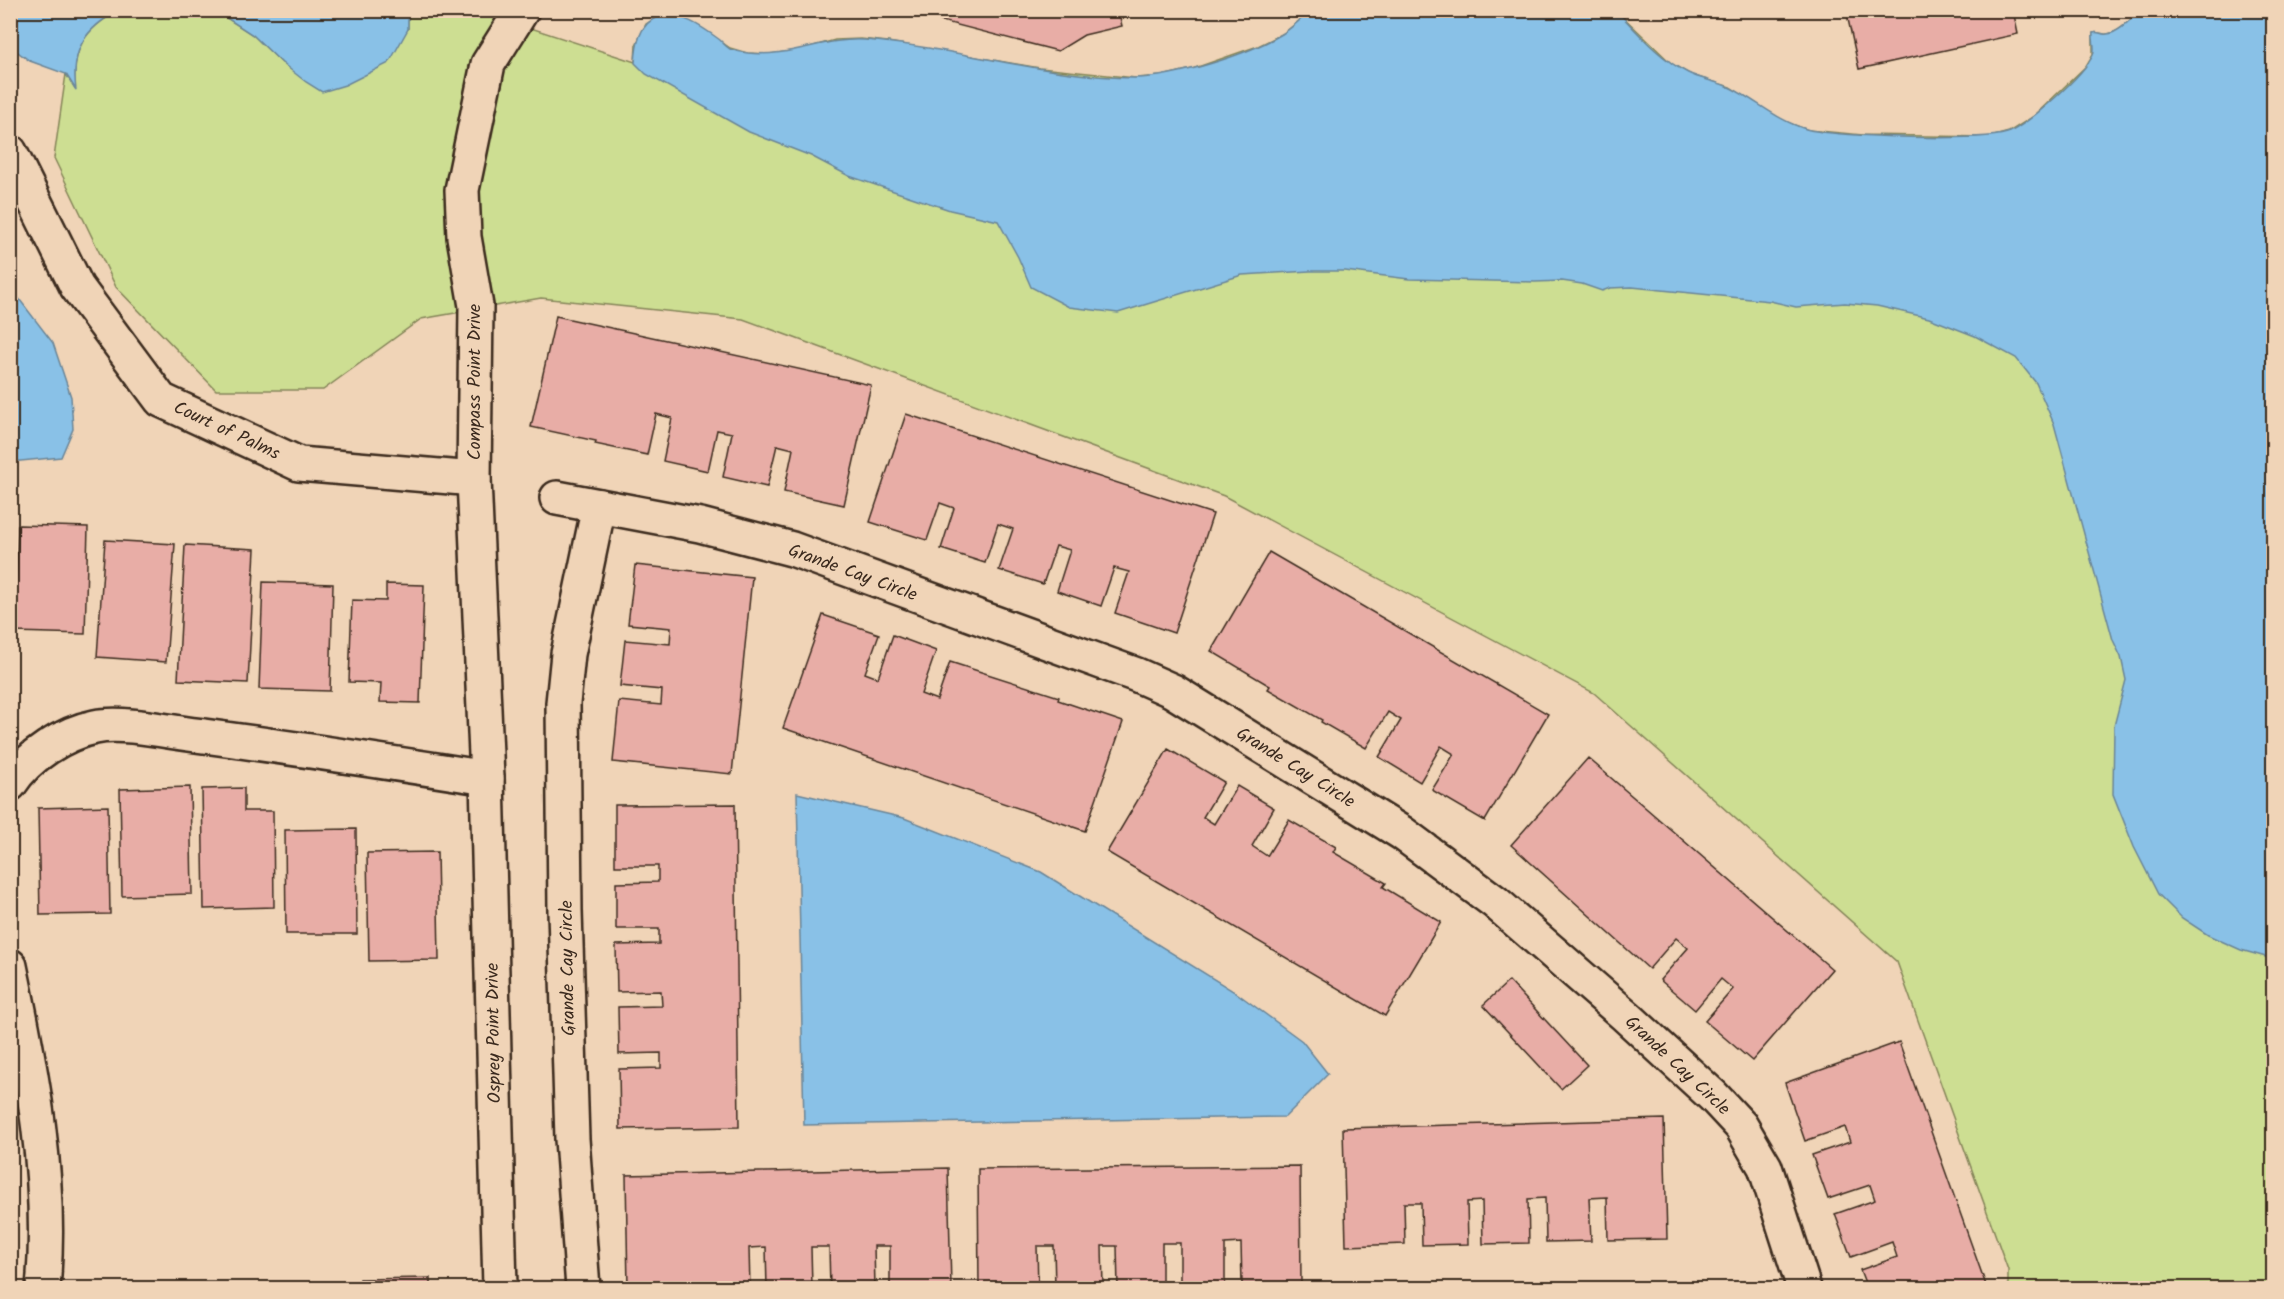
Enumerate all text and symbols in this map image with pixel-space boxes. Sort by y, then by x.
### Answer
street label: Compass Point Drive [461,304,490,460]
street label: Court of Palms [168,394,285,469]
street label: Grande Cay Circle [784,537,921,610]
street label: Grande Cay Circle [1230,720,1360,817]
street label: Grande Cay Circle [553,900,584,1036]
street label: Osprey Point Drive [479,962,510,1103]
street label: Grande Cay Circle [1617,1009,1737,1123]

